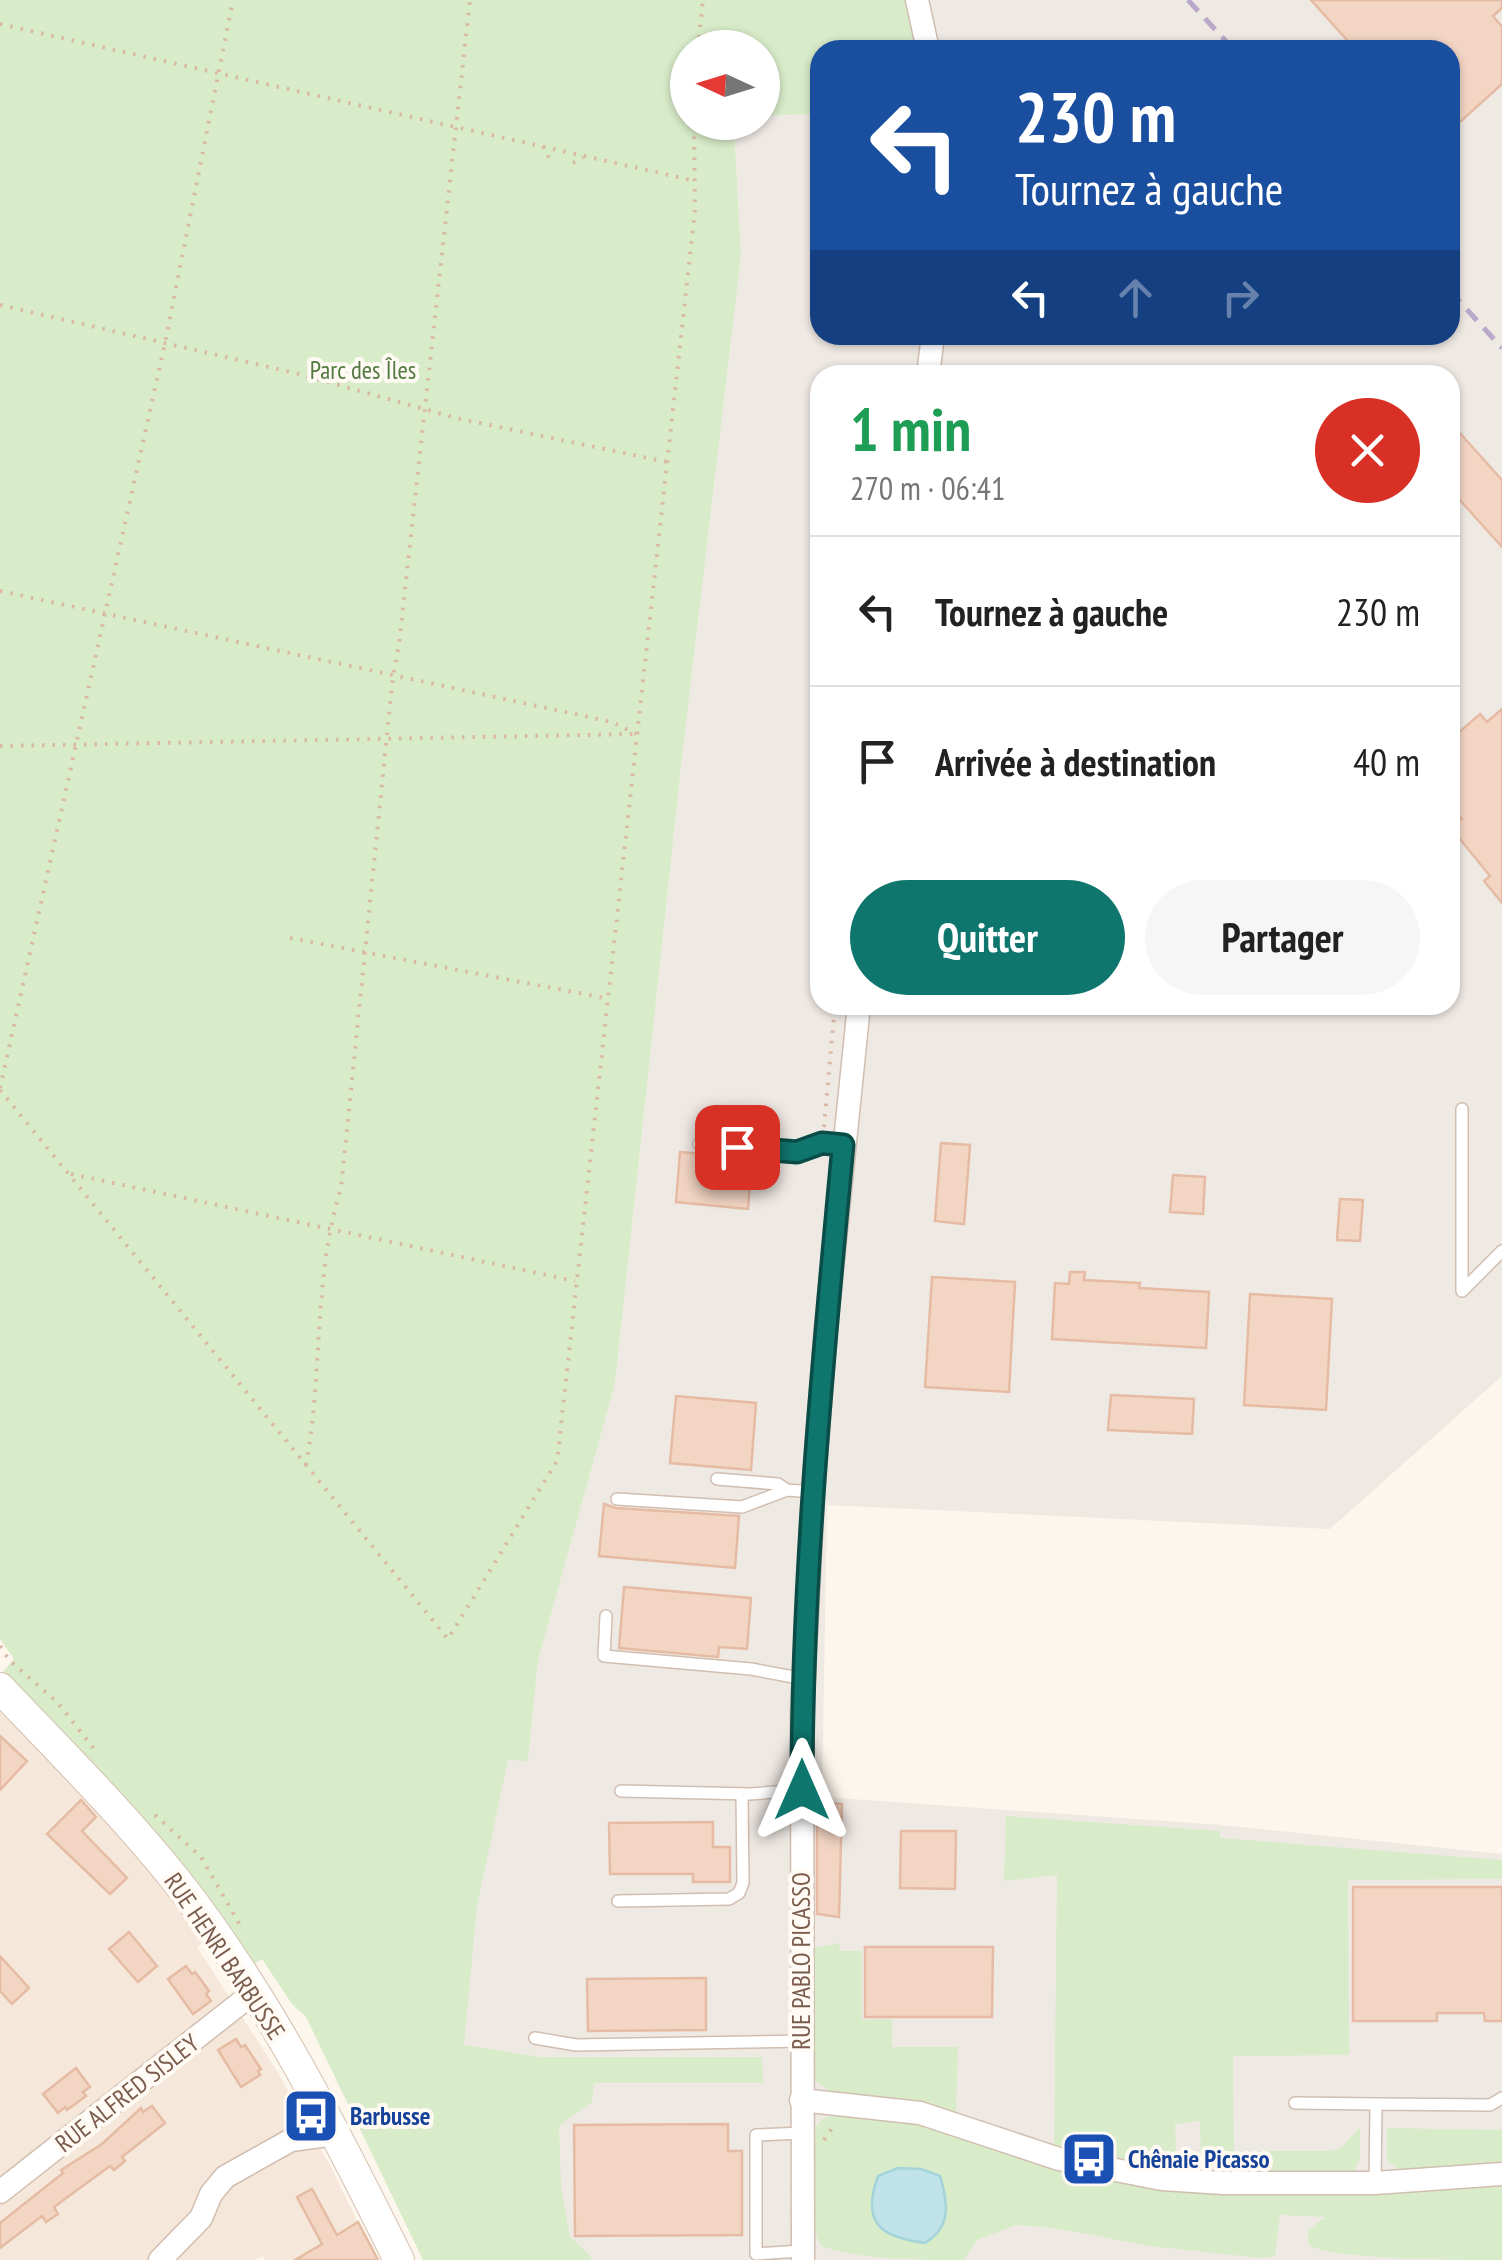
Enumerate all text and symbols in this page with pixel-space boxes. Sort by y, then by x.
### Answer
north arrow [670,30,780,140]
map controls [670,30,780,140]
text: 230 m [1015,71,1176,161]
icon: left [850,80,980,210]
text: Tournez à gauche [1015,159,1283,217]
icon: left [1003,270,1058,325]
icon: ahead [1108,270,1163,325]
icon: right [1213,270,1268,325]
park label: Parc des Îles [310,354,416,386]
text: 1 min [850,390,971,468]
button: close [1315,398,1420,503]
text: 270 m · 06:41 [850,467,1005,509]
icon: left [850,584,905,639]
text: Tournez à gauche [935,587,1168,636]
text: 230 m [1336,587,1420,636]
icon: arrive [850,734,905,789]
text: Arrivée à destination [935,737,1216,786]
text: 40 m [1353,737,1420,786]
button: Quitter [850,880,1125,995]
button: Partager [1145,880,1420,995]
pin [695,1105,780,1190]
icon: arrive [710,1120,765,1175]
position arrow [750,1738,854,1842]
street label: RUE HENRI BARBUSSE [157,1867,293,2045]
street label: RUE PABLO PICASSO [785,1872,817,2050]
street label: RUE ALFRED SISLEY [49,2027,206,2159]
bus stop icon: Barbusse [281,2086,341,2146]
place label: Barbusse [350,2100,430,2132]
bus stop icon: Chênaie Picasso [1059,2129,1119,2189]
place label: Chênaie Picasso [1128,2143,1270,2175]

